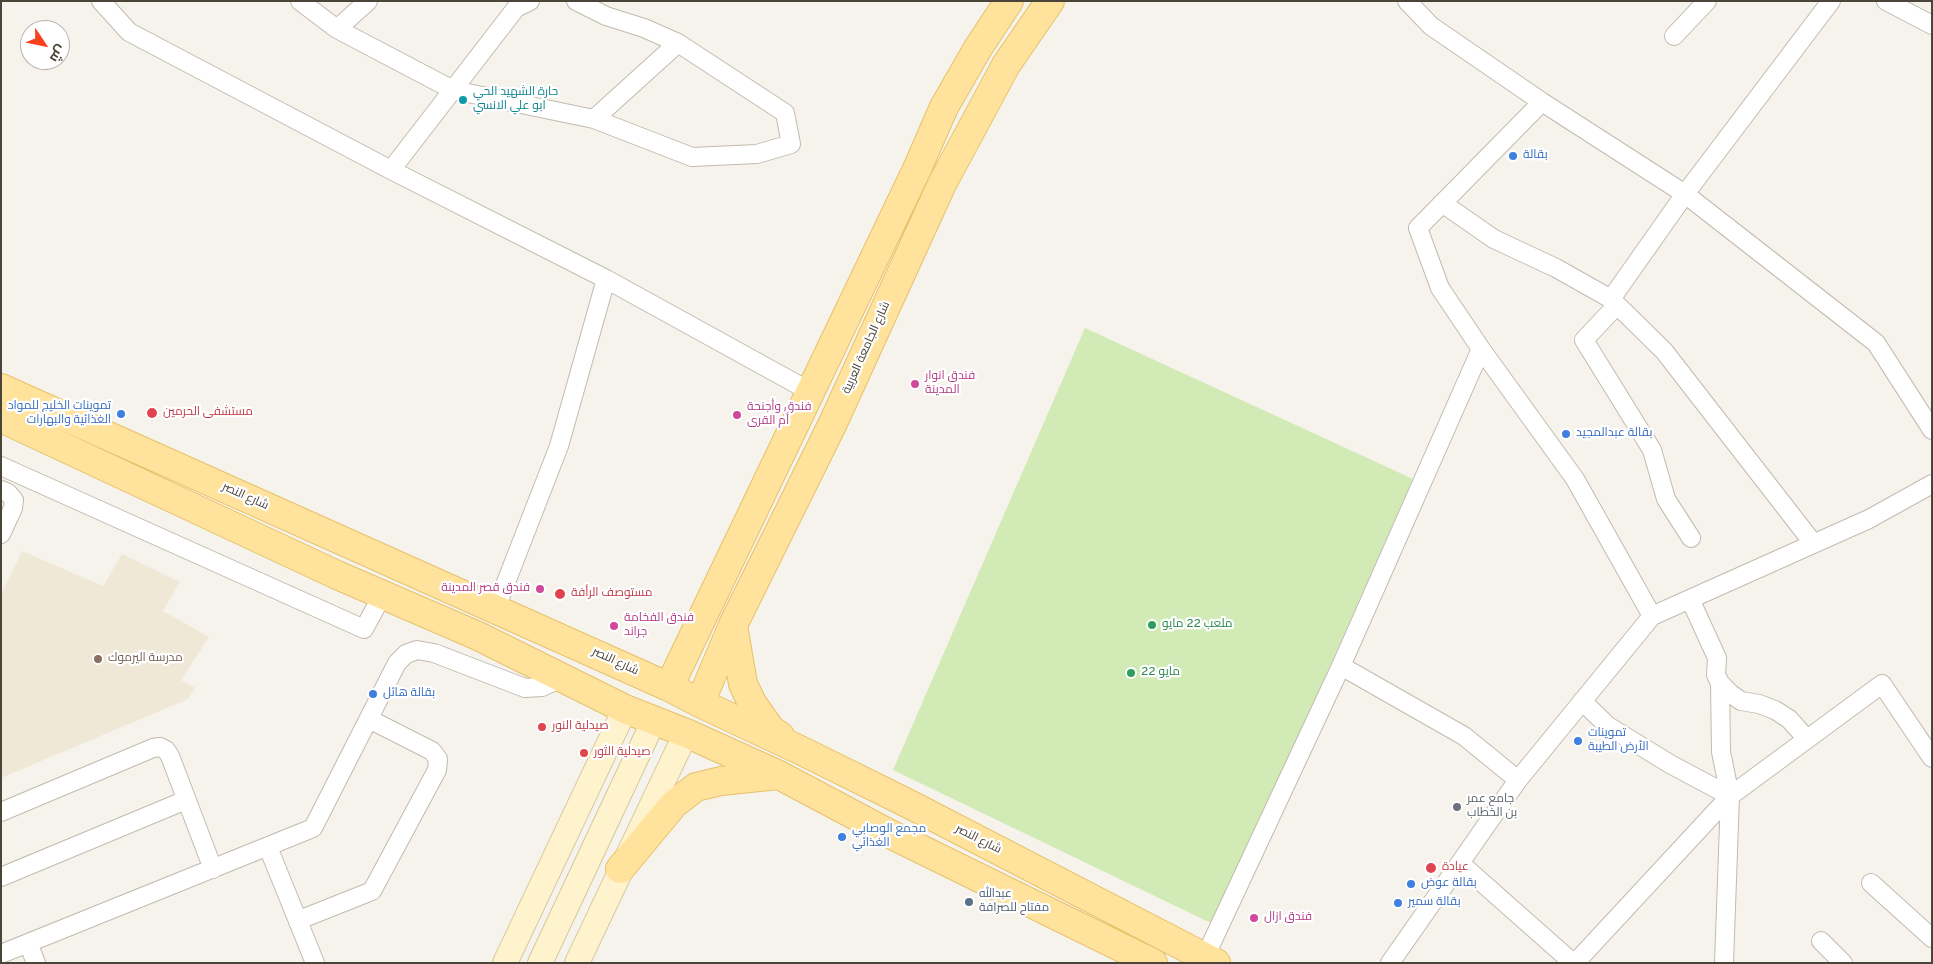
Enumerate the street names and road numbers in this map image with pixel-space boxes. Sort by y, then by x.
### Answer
street label: شارع الجامعة العربية [840,299,894,397]
street label: شارع النصر [219,480,271,514]
street label: شارع النصر [590,645,640,679]
street label: شارع النصر [953,822,1003,858]

